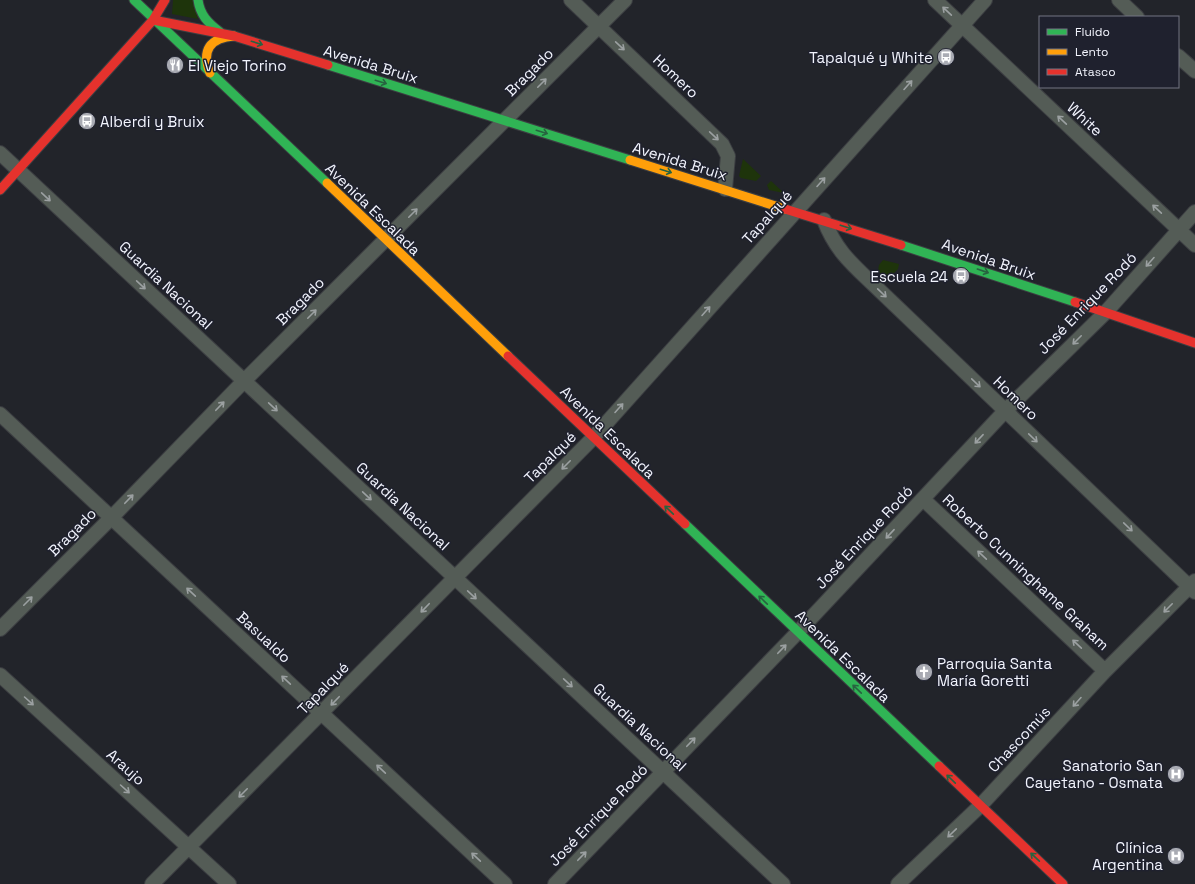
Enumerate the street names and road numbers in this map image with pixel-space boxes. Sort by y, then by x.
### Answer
street label: Avenida Bruix [321,41,421,87]
street label: Bragado [501,44,557,100]
street label: Homero [649,50,703,102]
street label: White [1063,98,1107,140]
street label: Avenida Bruix [630,138,730,184]
street label: Avenida Escalada [321,159,425,260]
street label: Tapalqué [738,186,796,248]
street label: Avenida Bruix [939,234,1039,284]
street label: Guardia Nacional [115,237,217,333]
street label: José Enrique Rodó [1033,248,1141,358]
street label: Bragado [272,273,328,329]
street label: Homero [989,372,1043,424]
street label: Avenida Escalada [556,382,660,483]
street label: Tapalqué [520,427,580,487]
street label: Guardia Nacional [352,458,454,554]
street label: José Enrique Rodó [811,481,917,593]
street label: Roberto Cunninghame Graham [939,490,1113,654]
street label: Bragado [44,504,100,560]
street label: Avenida Escalada [791,606,895,707]
street label: Basualdo [233,607,295,667]
street label: Tapalqué [293,658,353,718]
street label: Guardia Nacional [589,679,691,775]
street label: Chascomús [984,702,1054,776]
street label: Araujo [103,745,149,789]
street label: José Enrique Rodó [544,760,652,870]

